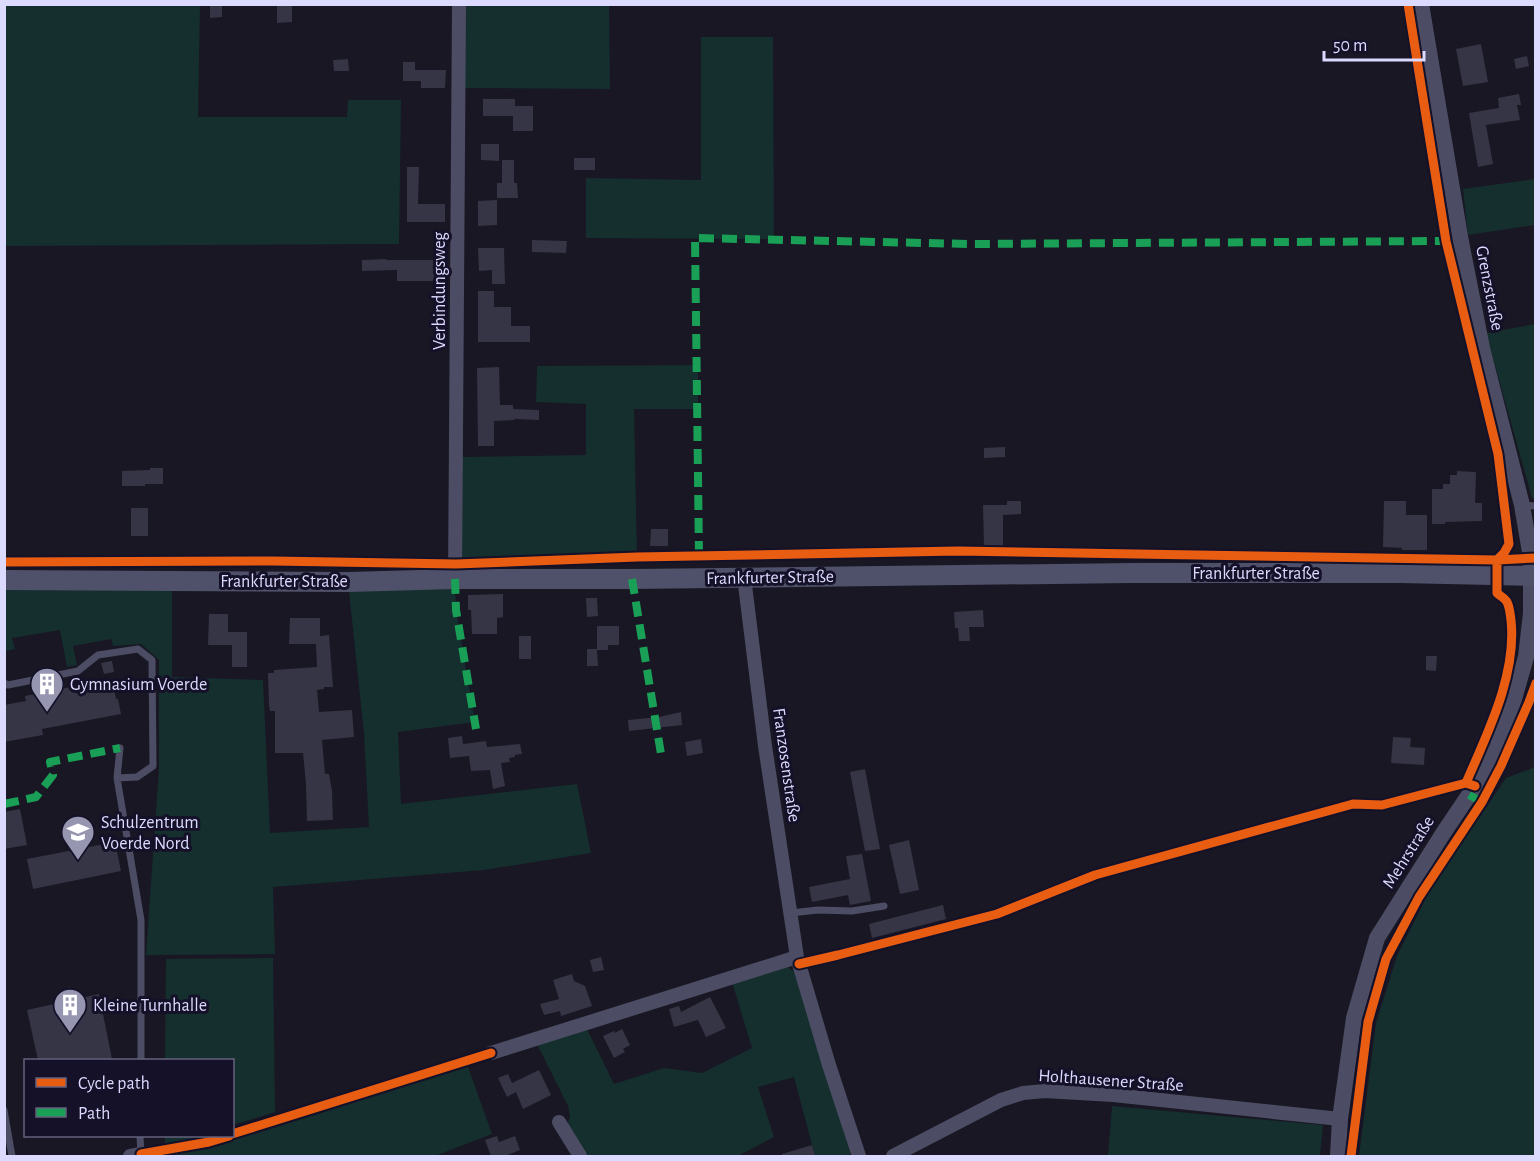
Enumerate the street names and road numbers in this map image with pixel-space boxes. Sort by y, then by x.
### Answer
street label: Verbindungsweg [431,232,449,350]
street label: Grenzstraße [1472,244,1506,332]
street label: Frankfurter Straße [1192,565,1320,583]
street label: Frankfurter Straße [706,568,834,588]
street label: Frankfurter Straße [220,573,348,591]
street label: Franzosenstraße [769,707,803,823]
street label: Mehrstraße [1380,813,1438,892]
street label: Holthausener Straße [1038,1067,1184,1095]

